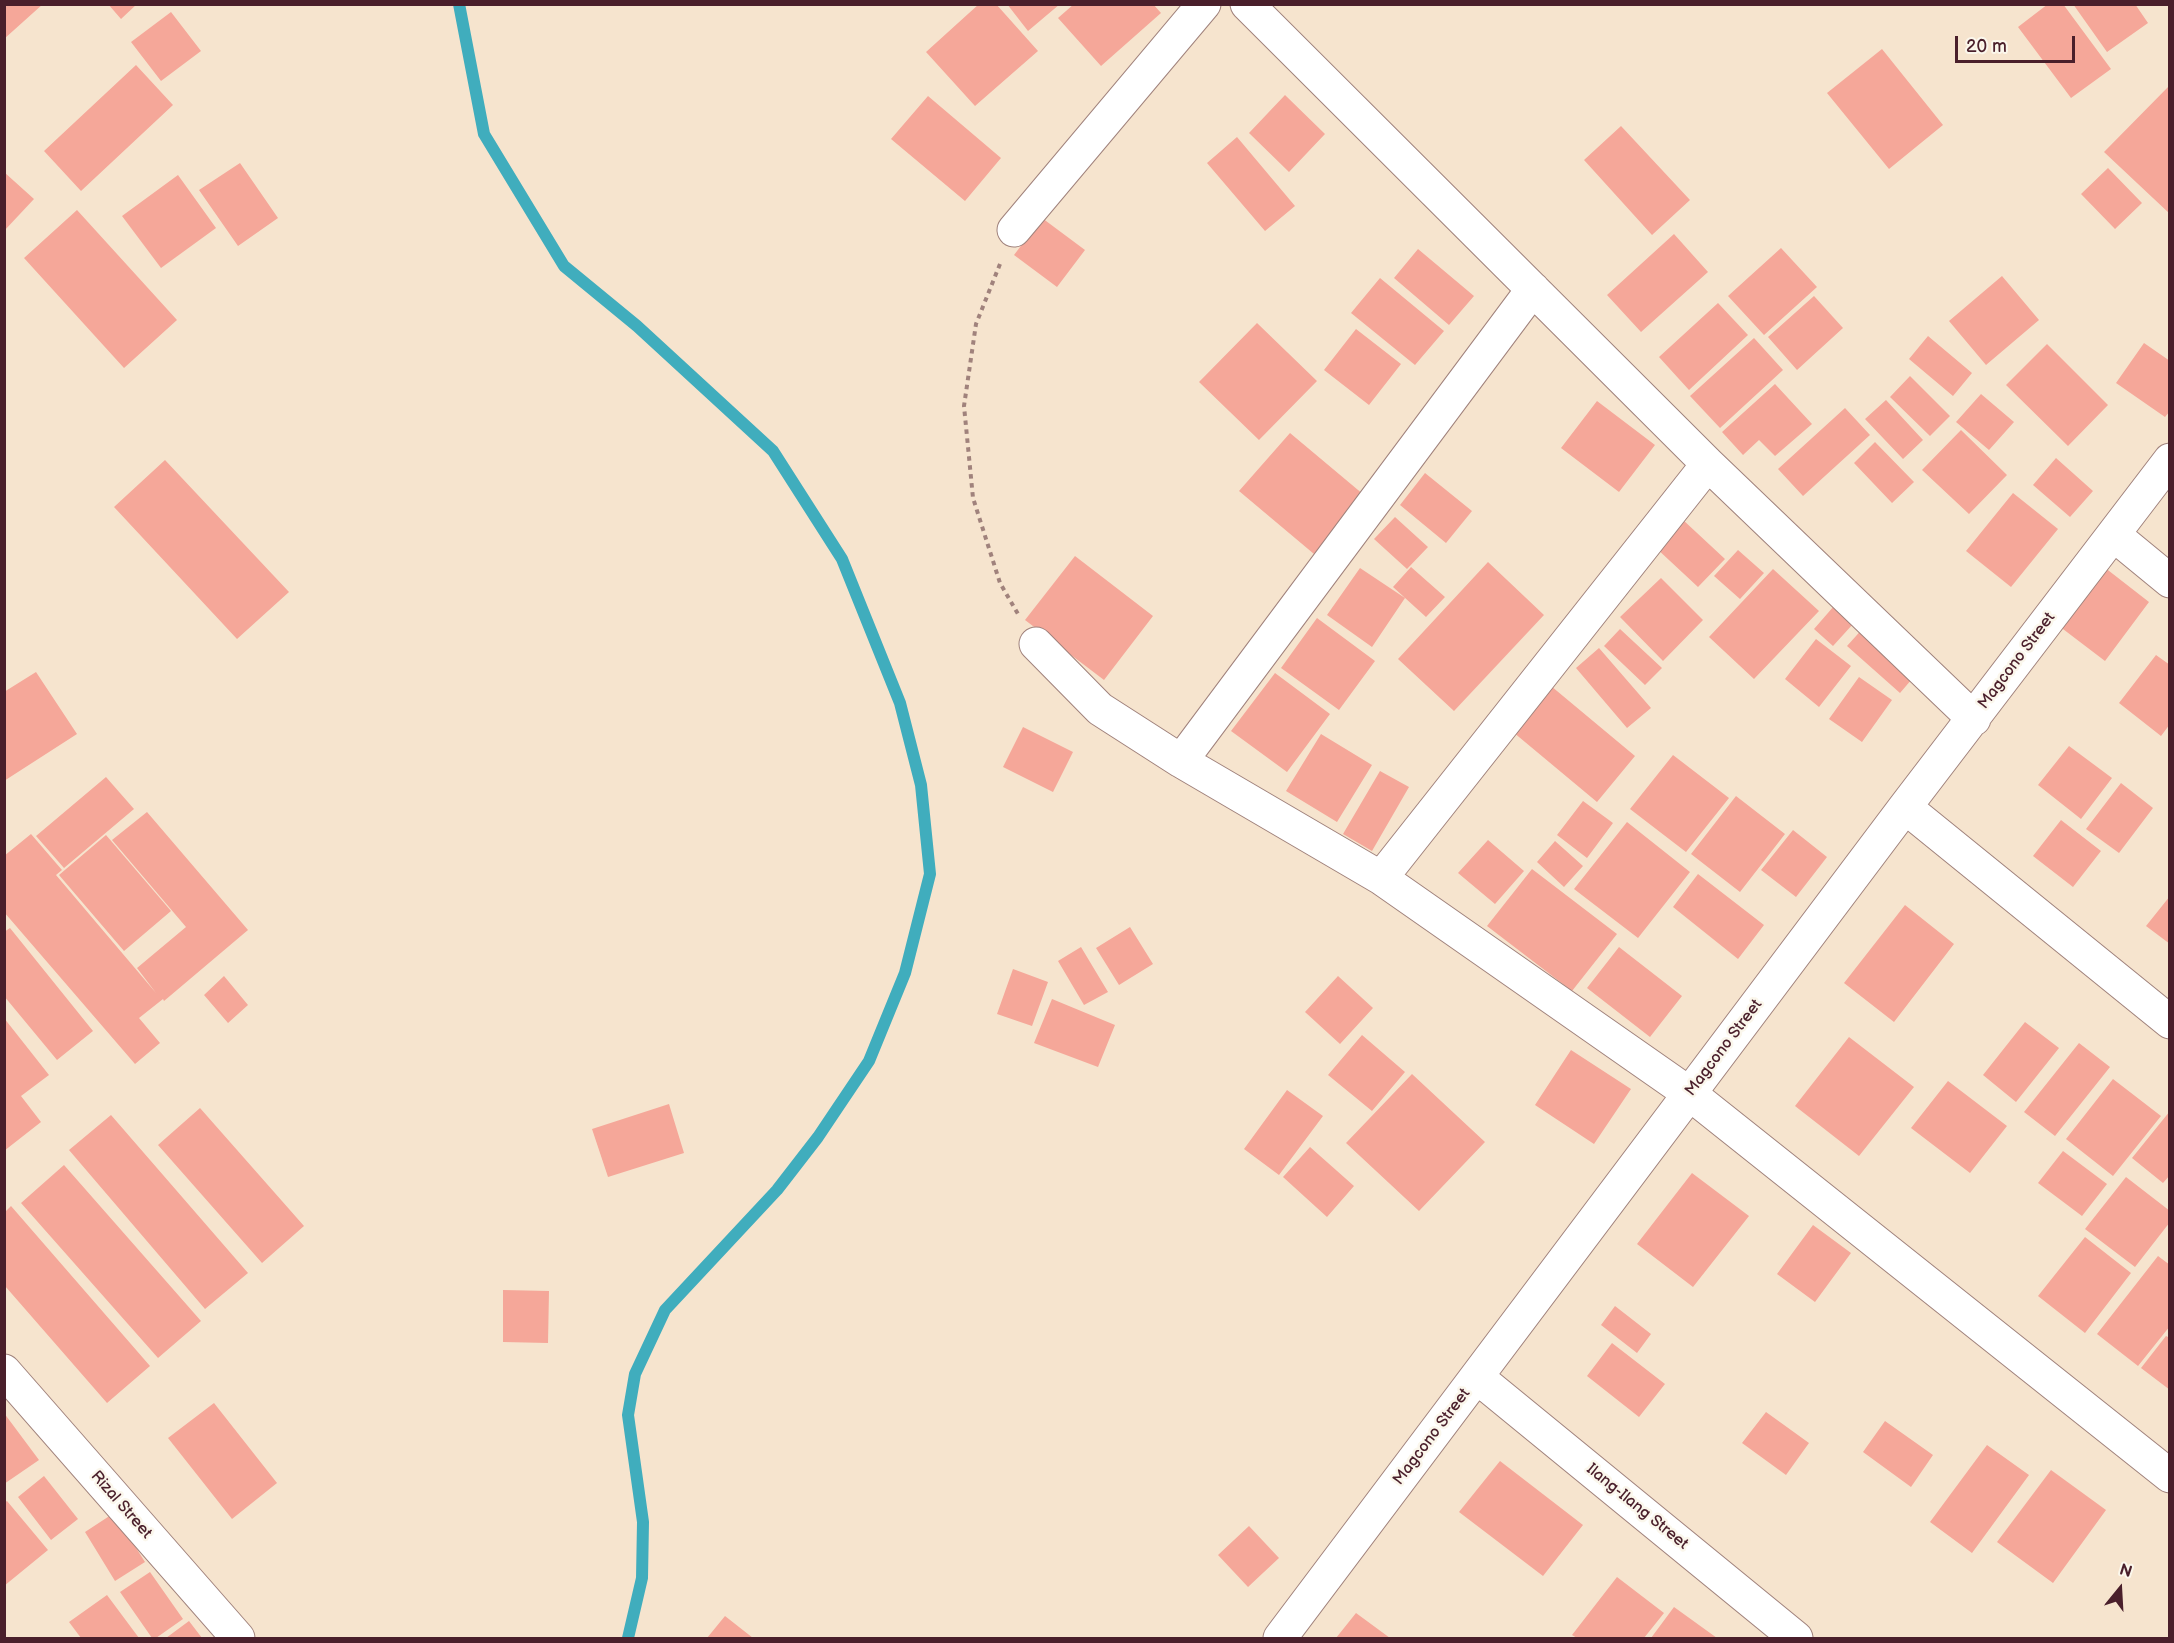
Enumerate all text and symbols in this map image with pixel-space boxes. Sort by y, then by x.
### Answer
scale bar [1958,24,2078,62]
text: 20 m [1966,36,2007,57]
street label: Magcono Street [1974,609,2060,713]
street label: Magcono Street [1681,996,1767,1100]
street label: Magcono Street [1389,1385,1475,1489]
street label: Ilang-Ilang Street [1582,1460,1692,1554]
street label: Rizal Street [86,1467,156,1543]
north arrow [2090,1559,2150,1619]
text: N [2117,1561,2134,1582]

